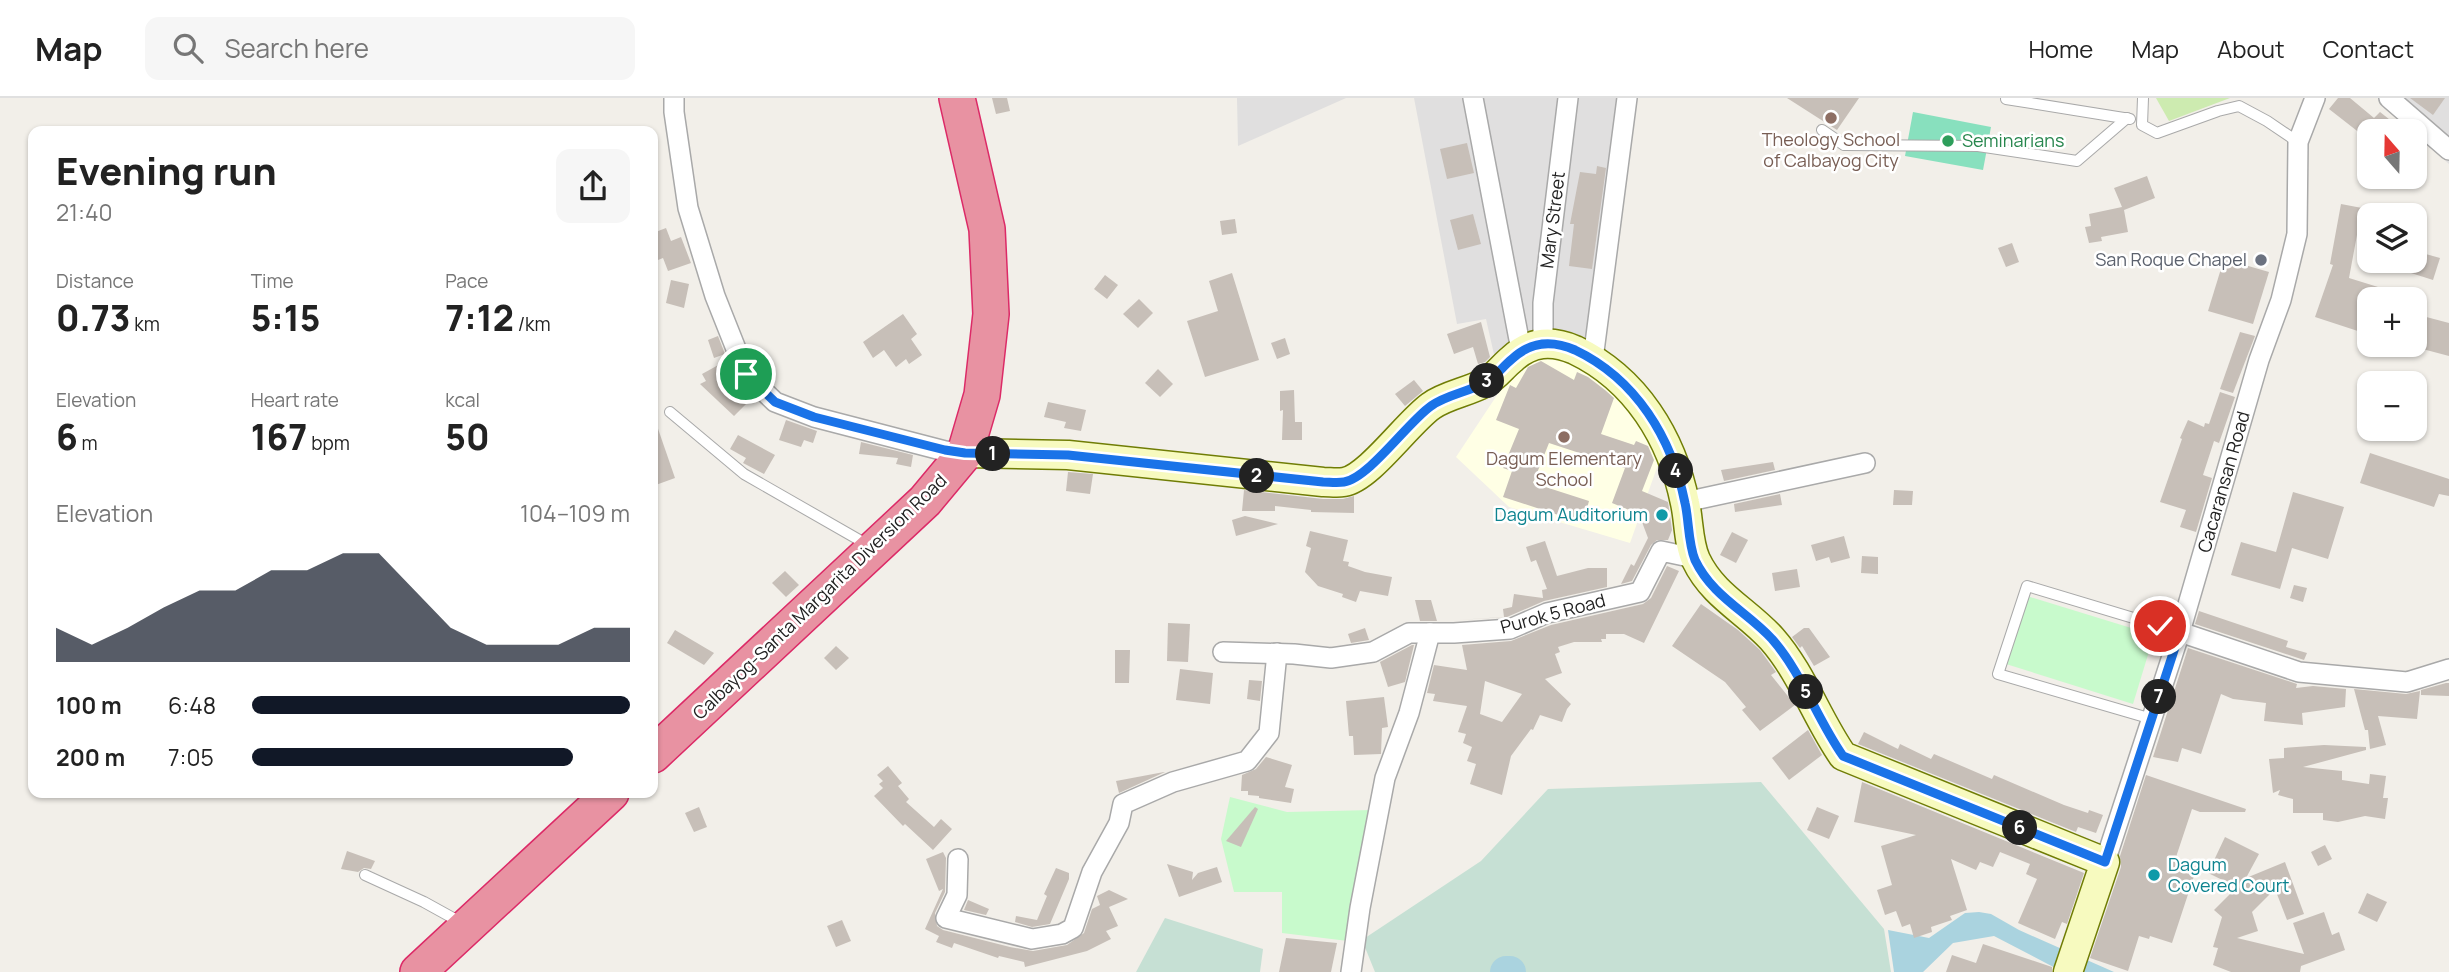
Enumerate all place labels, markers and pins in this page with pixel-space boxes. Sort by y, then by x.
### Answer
marker: Theology School of Calbayog City [1823,110,1839,126]
place label: Theology School of Calbayog City [1762,127,1900,172]
place label: Seminarians [1962,128,2064,152]
marker: Seminarians [1940,133,1956,149]
place label: San Roque Chapel [2095,247,2247,271]
marker: San Roque Chapel [2253,252,2269,268]
pin [716,344,776,404]
pin: 3 [1470,364,1504,398]
marker: Dagum Elementary School [1556,429,1572,445]
pin: 1 [976,436,1010,472]
place label: Dagum Elementary School [1486,446,1643,491]
pin: 4 [1658,454,1694,488]
pin: 2 [1240,458,1274,494]
place label: Dagum Auditorium [1495,502,1648,526]
marker: Dagum Auditorium [1654,507,1670,523]
pin [2130,596,2190,656]
pin: 5 [1788,674,1824,710]
pin: 7 [2142,680,2176,714]
pin: 6 [2002,810,2038,846]
place label: Dagum Covered Court [2168,852,2289,897]
marker: Dagum Covered Court [2146,867,2162,883]

